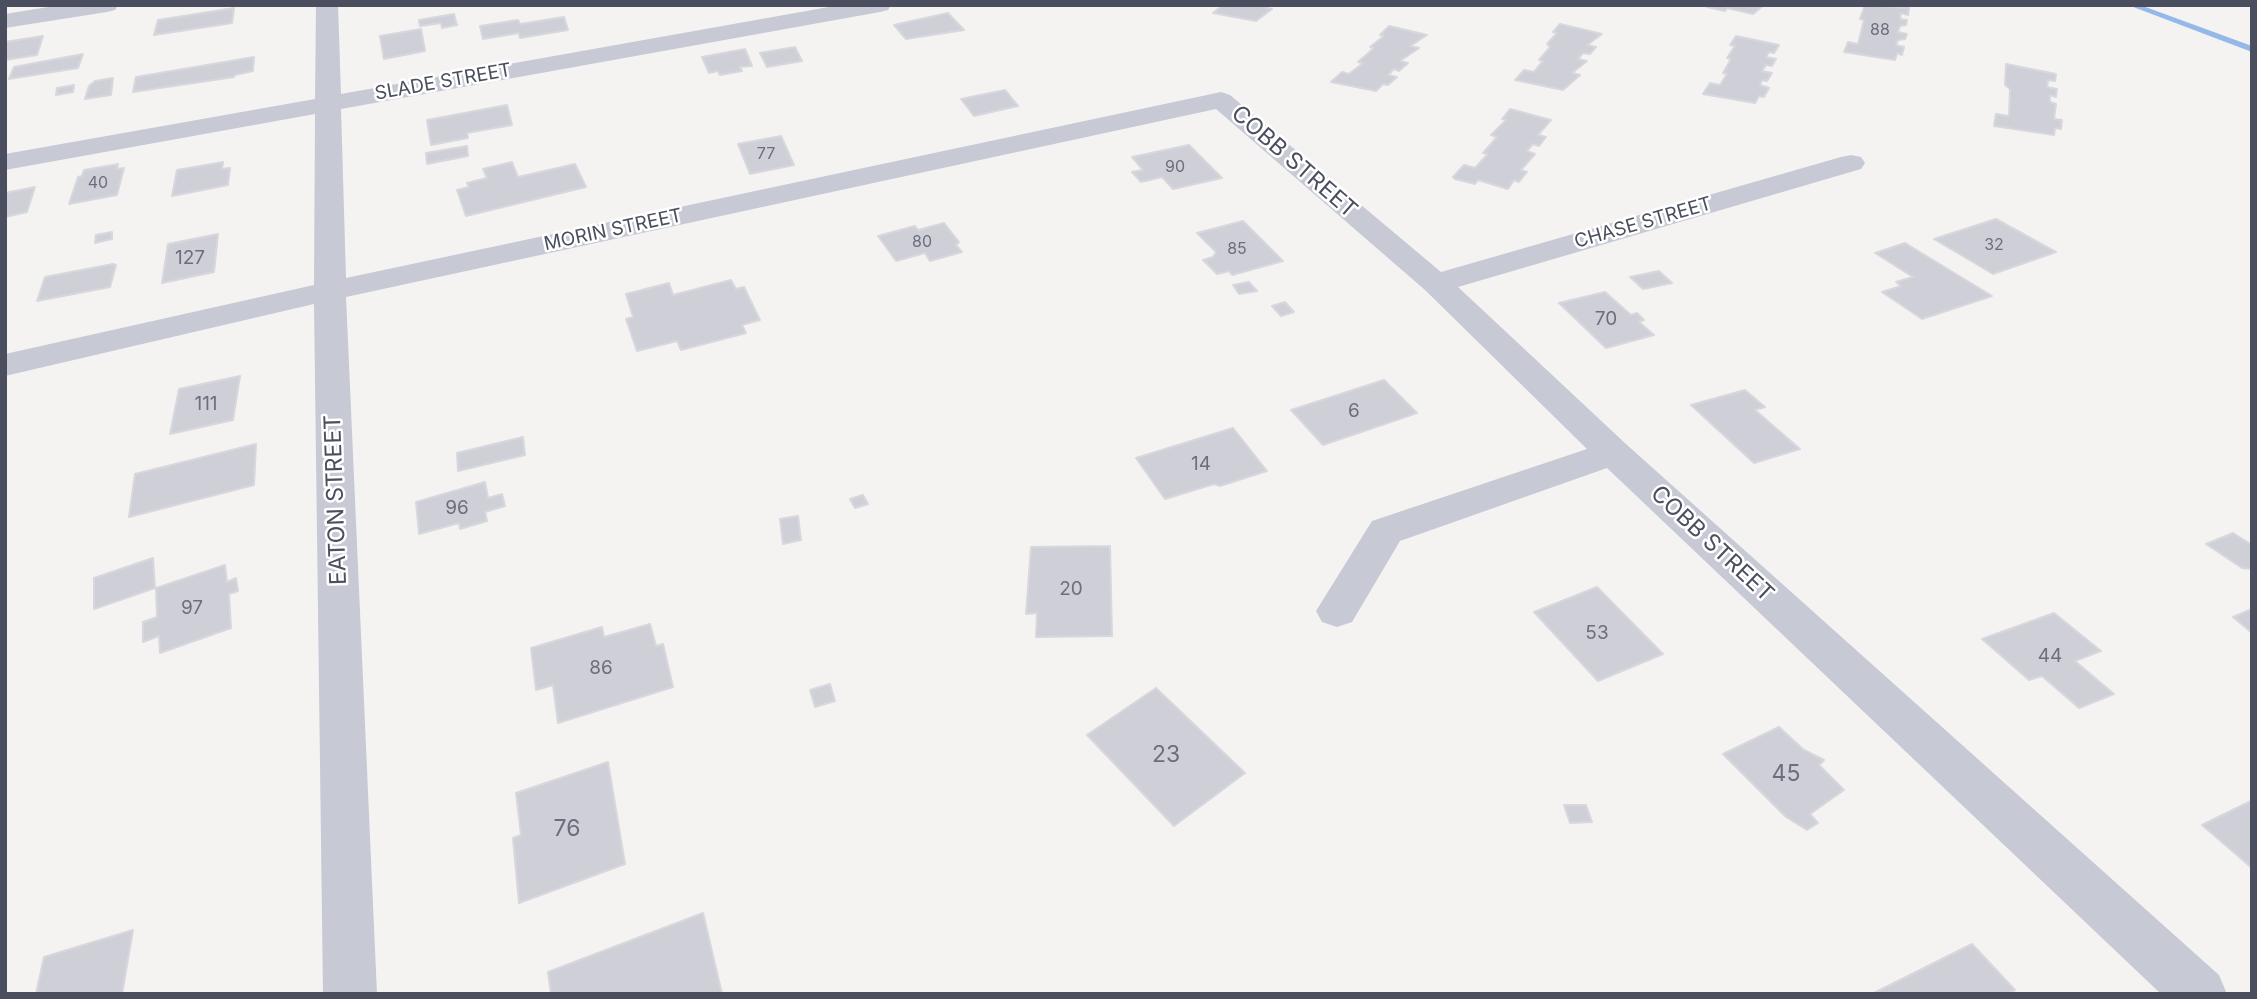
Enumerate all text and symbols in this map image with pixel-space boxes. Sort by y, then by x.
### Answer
house number: 88 [1870,20,1890,40]
street label: SLADE STREET [373,59,513,105]
street label: COBB STREET [1225,100,1363,224]
house number: 77 [757,144,775,164]
house number: 90 [1165,157,1185,177]
house number: 40 [88,173,108,193]
street label: CHASE STREET [1572,192,1714,254]
street label: MORIN STREET [542,204,684,256]
house number: 80 [912,232,932,252]
house number: 32 [1984,235,2004,255]
house number: 85 [1227,239,1247,259]
house number: 127 [175,247,205,269]
house number: 70 [1595,308,1617,330]
house number: 111 [194,393,218,415]
house number: 6 [1348,400,1360,422]
street label: EATON STREET [319,414,353,586]
house number: 14 [1191,453,1211,475]
street label: COBB STREET [1645,480,1779,608]
house number: 96 [445,497,469,519]
house number: 20 [1059,578,1083,600]
house number: 97 [181,597,203,619]
house number: 53 [1585,622,1609,644]
house number: 44 [2038,645,2062,667]
house number: 86 [589,657,613,679]
house number: 23 [1152,741,1180,769]
house number: 45 [1772,760,1800,788]
house number: 76 [554,815,580,843]

